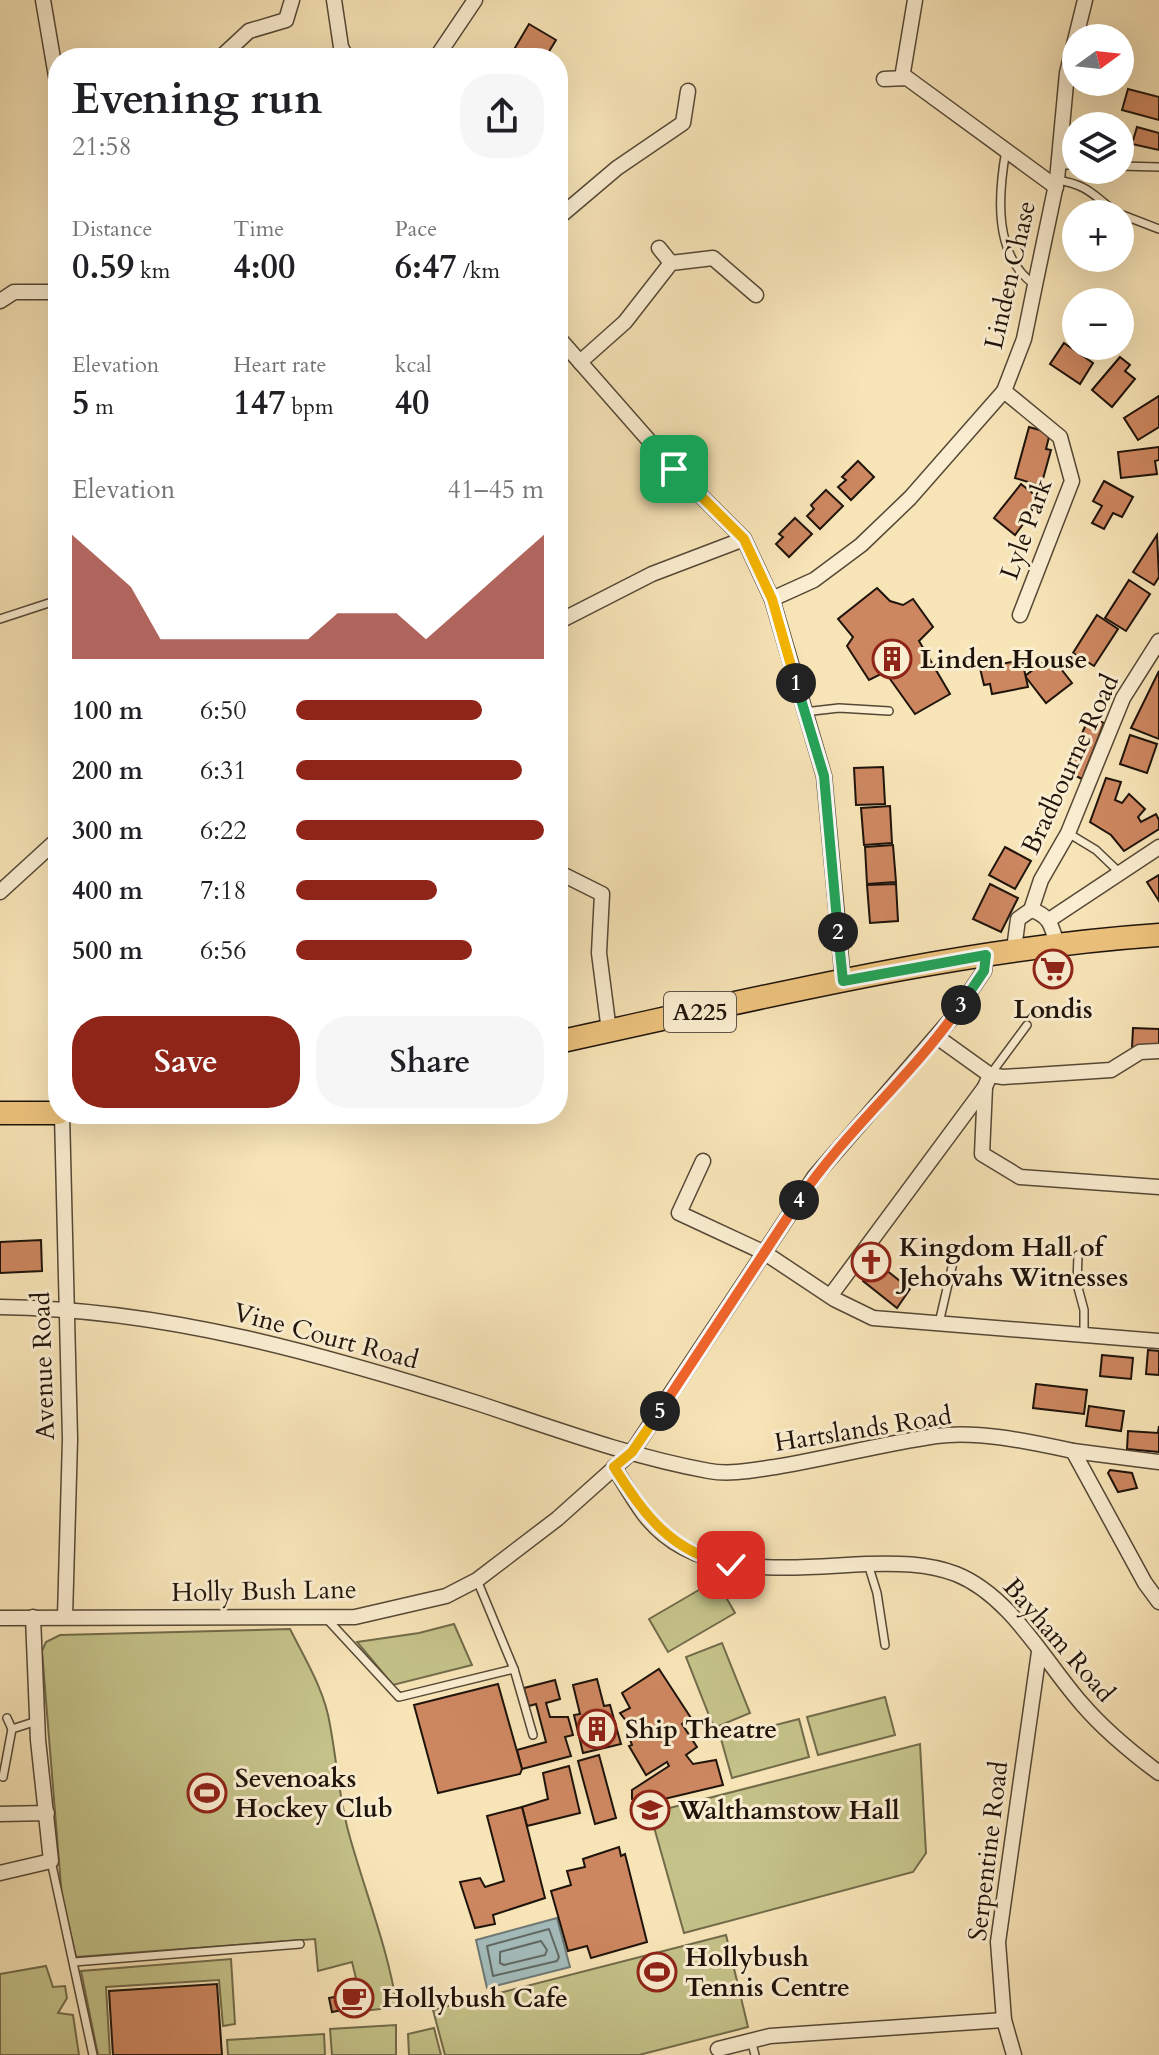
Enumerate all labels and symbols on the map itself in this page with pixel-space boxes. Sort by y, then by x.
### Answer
north arrow [1062,24,1134,96]
street label: Linden Chase [976,197,1044,353]
pin [640,435,708,503]
street label: Lyle Park [992,474,1060,584]
building icon: Linden House [871,638,913,680]
place label: Linden House [920,642,1087,677]
pin: 1 [776,663,816,703]
street label: Bradbourne Road [1013,668,1127,860]
pin: 2 [818,912,858,952]
supermarket icon: Londis [1032,948,1074,990]
pin: 3 [941,985,981,1025]
road number: A225 [664,992,736,1032]
place label: Londis [1013,992,1093,1027]
pin: 4 [779,1180,819,1220]
place label: Kingdom Hall of Jehovahs Witnesses [895,1230,1128,1295]
church icon: Kingdom Hall of Jehovahs Witnesses [850,1241,892,1283]
street label: Avenue Road [23,1291,63,1441]
street label: Vine Court Road [230,1295,422,1378]
pin: 5 [640,1391,680,1431]
street label: Hartslands Road [772,1398,954,1460]
pin [697,1531,765,1599]
street label: Bayham Road [995,1570,1123,1710]
street label: Holly Bush Lane [171,1572,357,1610]
building icon: Ship Theatre [576,1708,618,1750]
place label: Ship Theatre [625,1712,777,1747]
street label: Serpentine Road [960,1759,1016,1943]
place label: Sevenoaks Hockey Club [235,1761,393,1826]
sports icon: Sevenoaks Hockey Club [186,1772,228,1814]
school or university icon: Walthamstow Hall [629,1789,671,1831]
place label: Walthamstow Hall [677,1793,900,1828]
place label: Hollybush Tennis Centre [685,1940,850,2005]
sports icon: Hollybush Tennis Centre [636,1951,678,1993]
cafe icon: Hollybush Cafe [333,1977,375,2019]
place label: Hollybush Cafe [382,1981,568,2016]

